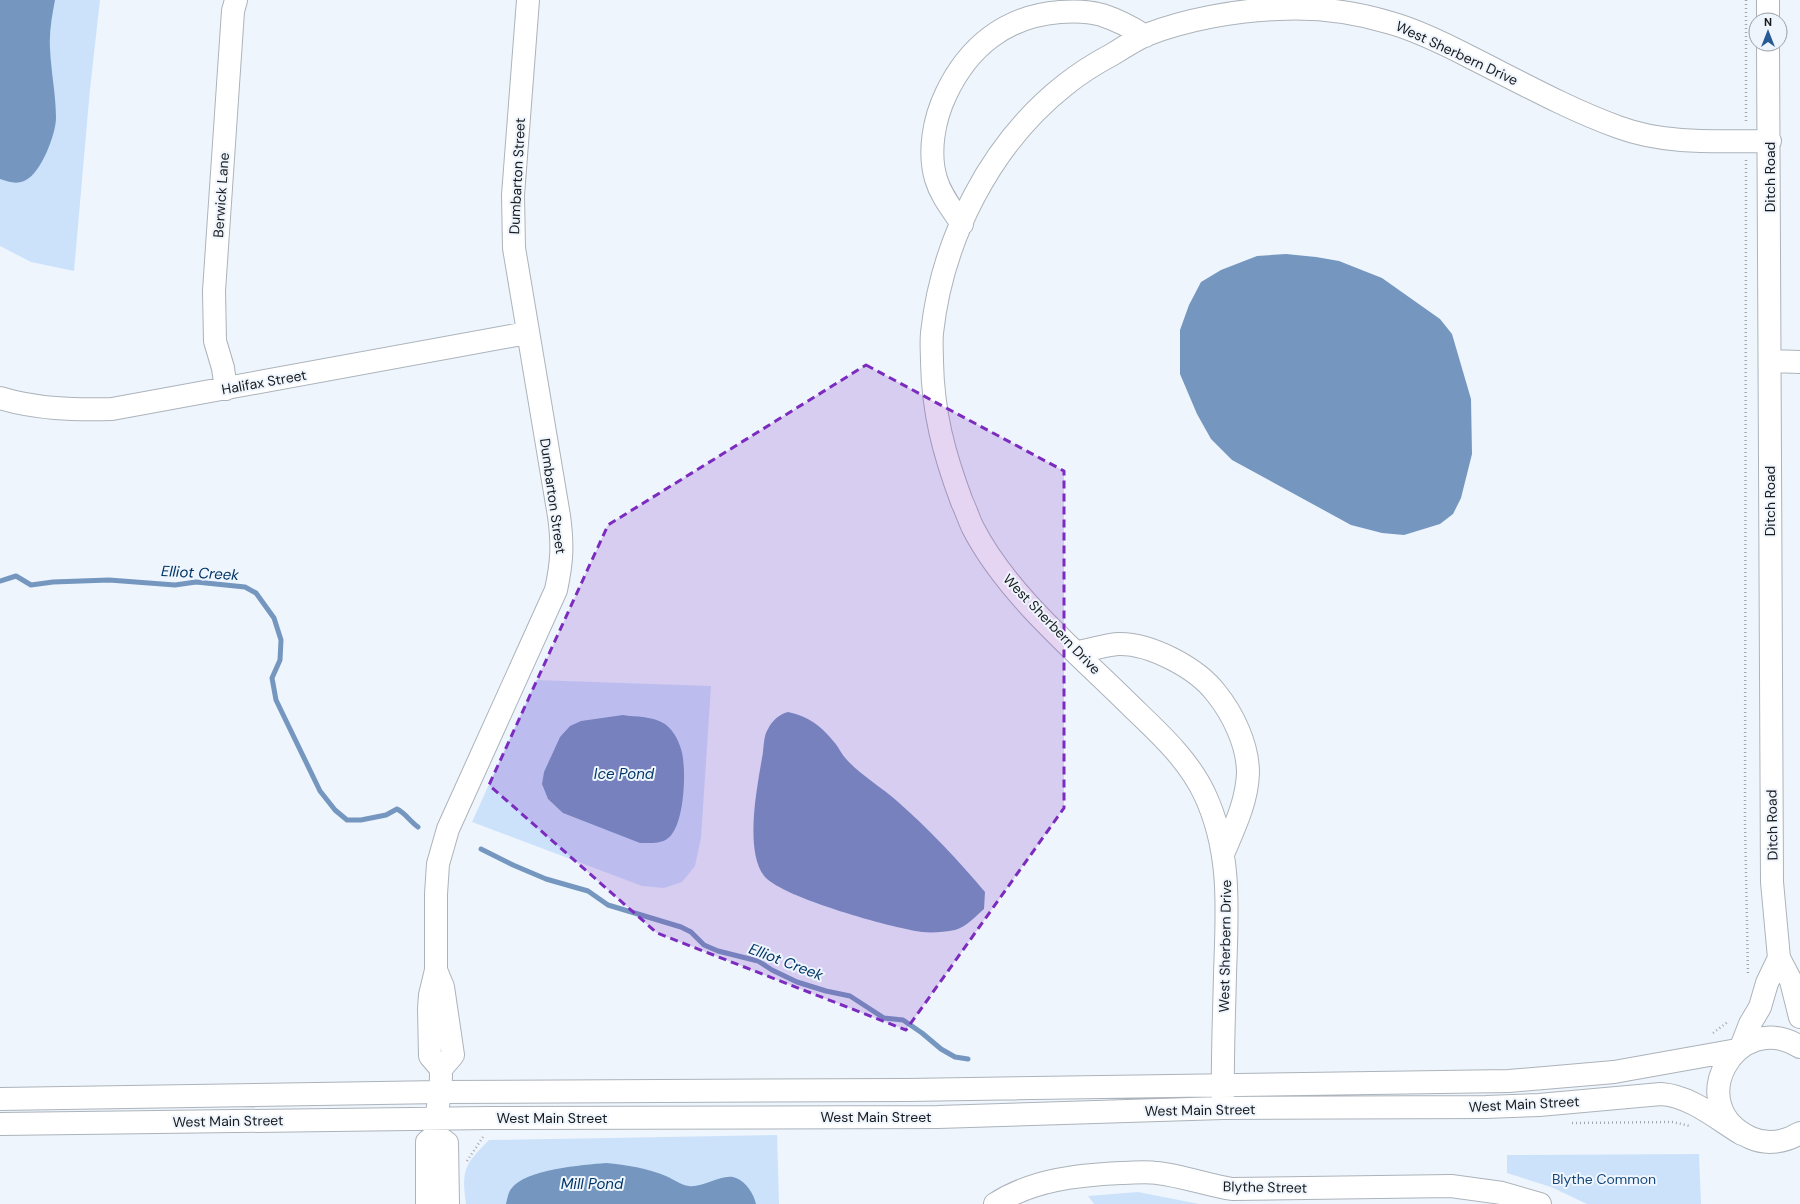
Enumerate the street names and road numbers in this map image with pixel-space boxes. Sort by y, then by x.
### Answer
street label: West Sherbern Drive [1393,17,1521,89]
street label: Dumbarton Street [505,117,529,235]
street label: Ditch Road [1761,142,1779,212]
street label: Berwick Lane [209,152,233,238]
street label: Halifax Street [220,366,308,398]
street label: Dumbarton Street [536,437,570,555]
street label: Ditch Road [1761,466,1779,536]
street label: West Sherbern Drive [999,570,1105,678]
street label: Ditch Road [1762,790,1782,860]
street label: West Sherbern Drive [1215,879,1235,1013]
street label: West Main Street [1468,1092,1580,1116]
street label: West Main Street [1144,1100,1256,1120]
street label: West Main Street [821,1108,931,1126]
street label: West Main Street [497,1109,607,1127]
street label: West Main Street [172,1111,284,1131]
street label: Blythe Street [1223,1177,1307,1197]

